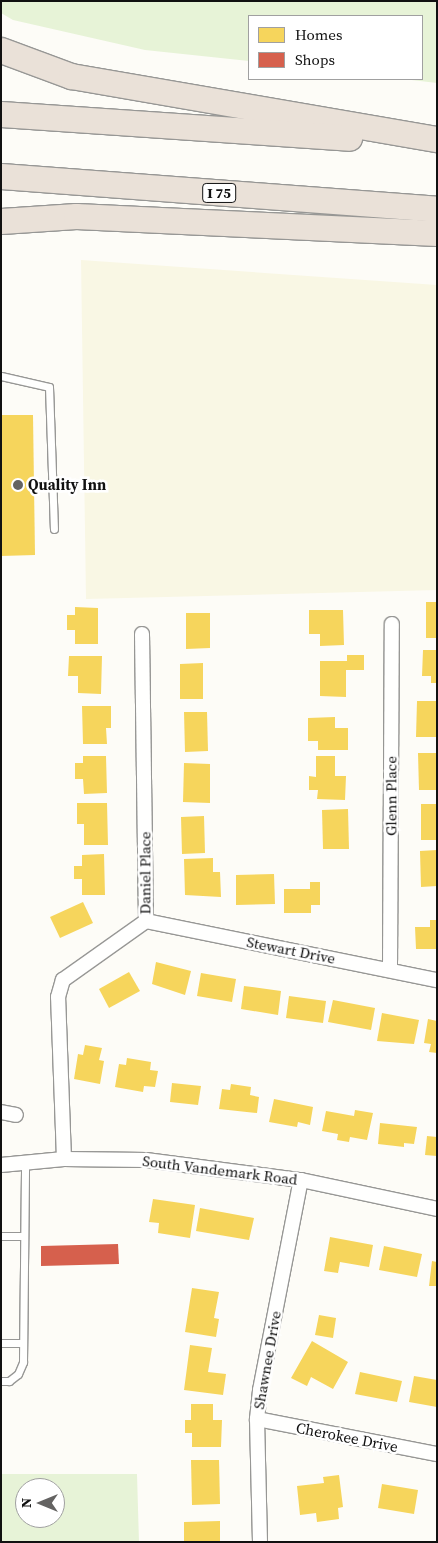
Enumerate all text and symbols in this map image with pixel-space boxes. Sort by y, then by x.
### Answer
legend [248,15,423,80]
text: Homes [295,24,342,45]
text: Shops [295,49,335,70]
road number: I 75 [202,182,236,204]
place label: Quality Inn [28,476,106,494]
marker: Quality Inn [12,479,24,491]
street label: Glenn Place [382,756,400,836]
street label: Daniel Place [136,832,154,914]
street label: Stewart Drive [245,933,337,967]
street label: South Vandemark Road [141,1152,299,1188]
street label: Shawnee Drive [250,1309,284,1411]
street label: Cherokee Drive [295,1418,399,1456]
north arrow [15,1478,65,1528]
text: N [16,1498,36,1508]

